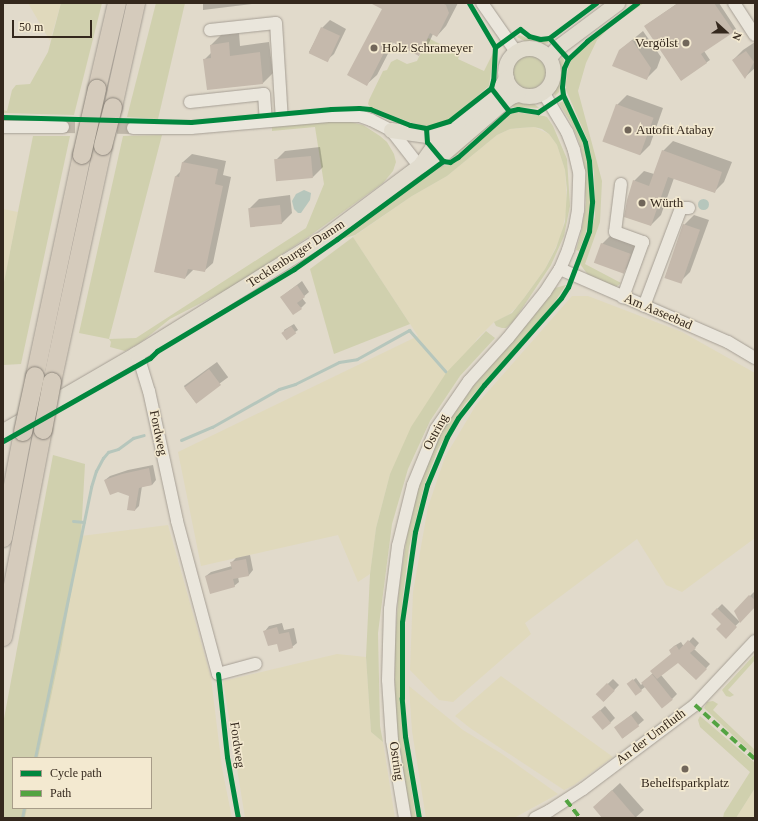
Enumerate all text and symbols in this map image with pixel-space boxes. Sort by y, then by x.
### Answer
scale bar [14,12,94,38]
north arrow [706,12,746,52]
text: 50 m [19,20,43,34]
text: N [730,30,744,42]
place label: Vergölst [635,35,678,51]
marker: Vergölst [681,38,691,48]
place label: Holz Schrameyer [382,40,473,56]
marker: Holz Schrameyer [369,43,379,53]
place label: Autofit Atabay [636,122,714,138]
marker: Autofit Atabay [623,125,633,135]
place label: Würth [650,195,683,211]
marker: Würth [637,198,647,208]
street label: Tecklenburger Damm [244,217,348,291]
street label: Am Aaseebad [621,291,695,333]
street label: Fordweg [146,409,170,457]
street label: Ostring [420,411,452,453]
street label: An der Umfluth [613,706,689,768]
street label: Fordweg [226,721,248,769]
street label: Ostring [385,741,407,781]
legend [12,757,152,809]
marker: Behelfsparkplatz [680,764,690,774]
text: Cycle path [50,766,102,780]
place label: Behelfsparkplatz [641,775,729,791]
text: Path [50,786,71,800]

